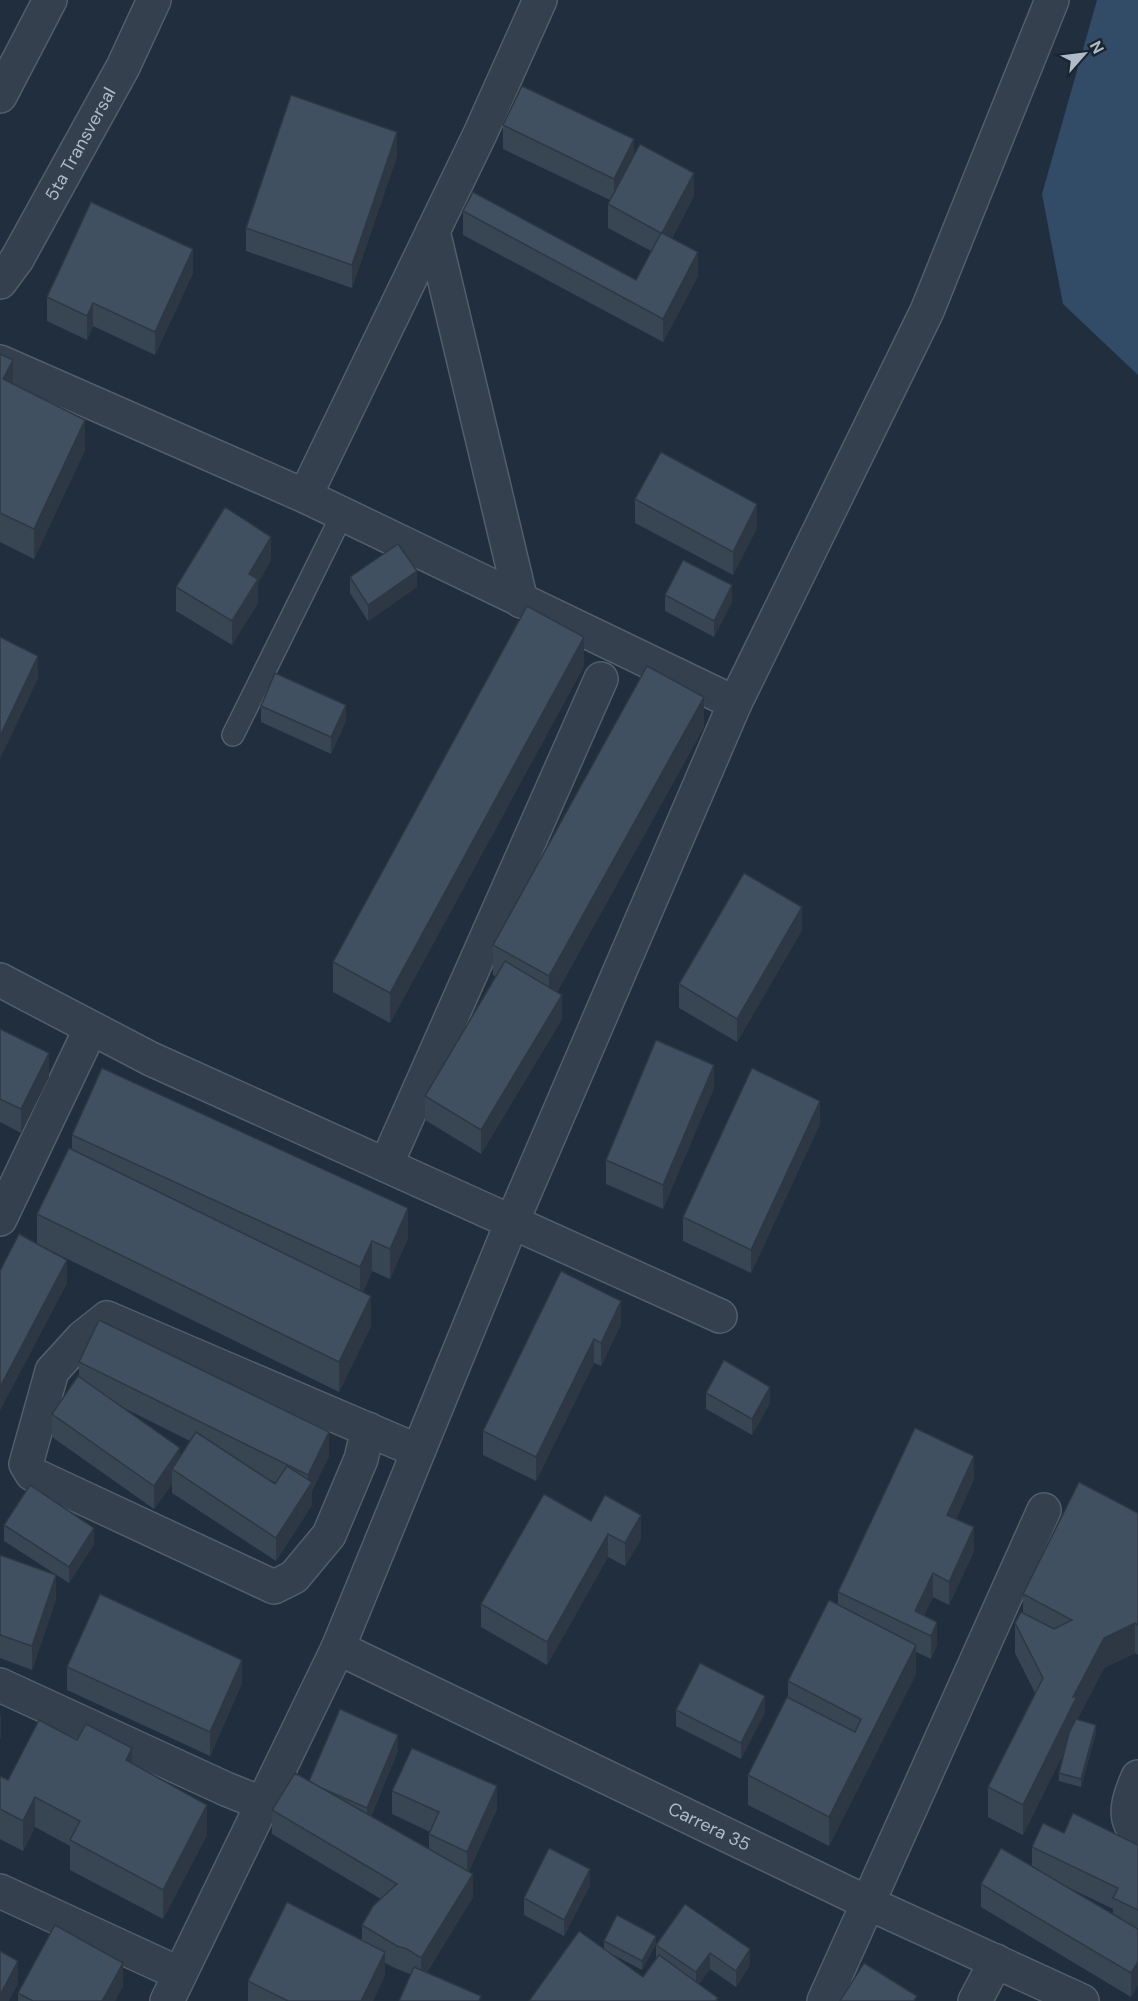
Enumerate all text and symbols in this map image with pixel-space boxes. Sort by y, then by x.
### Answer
north arrow [1054,24,1114,84]
text: N [1085,37,1109,57]
street label: 5ta Transversal [40,83,121,205]
street label: Carrera 35 [664,1797,754,1857]

